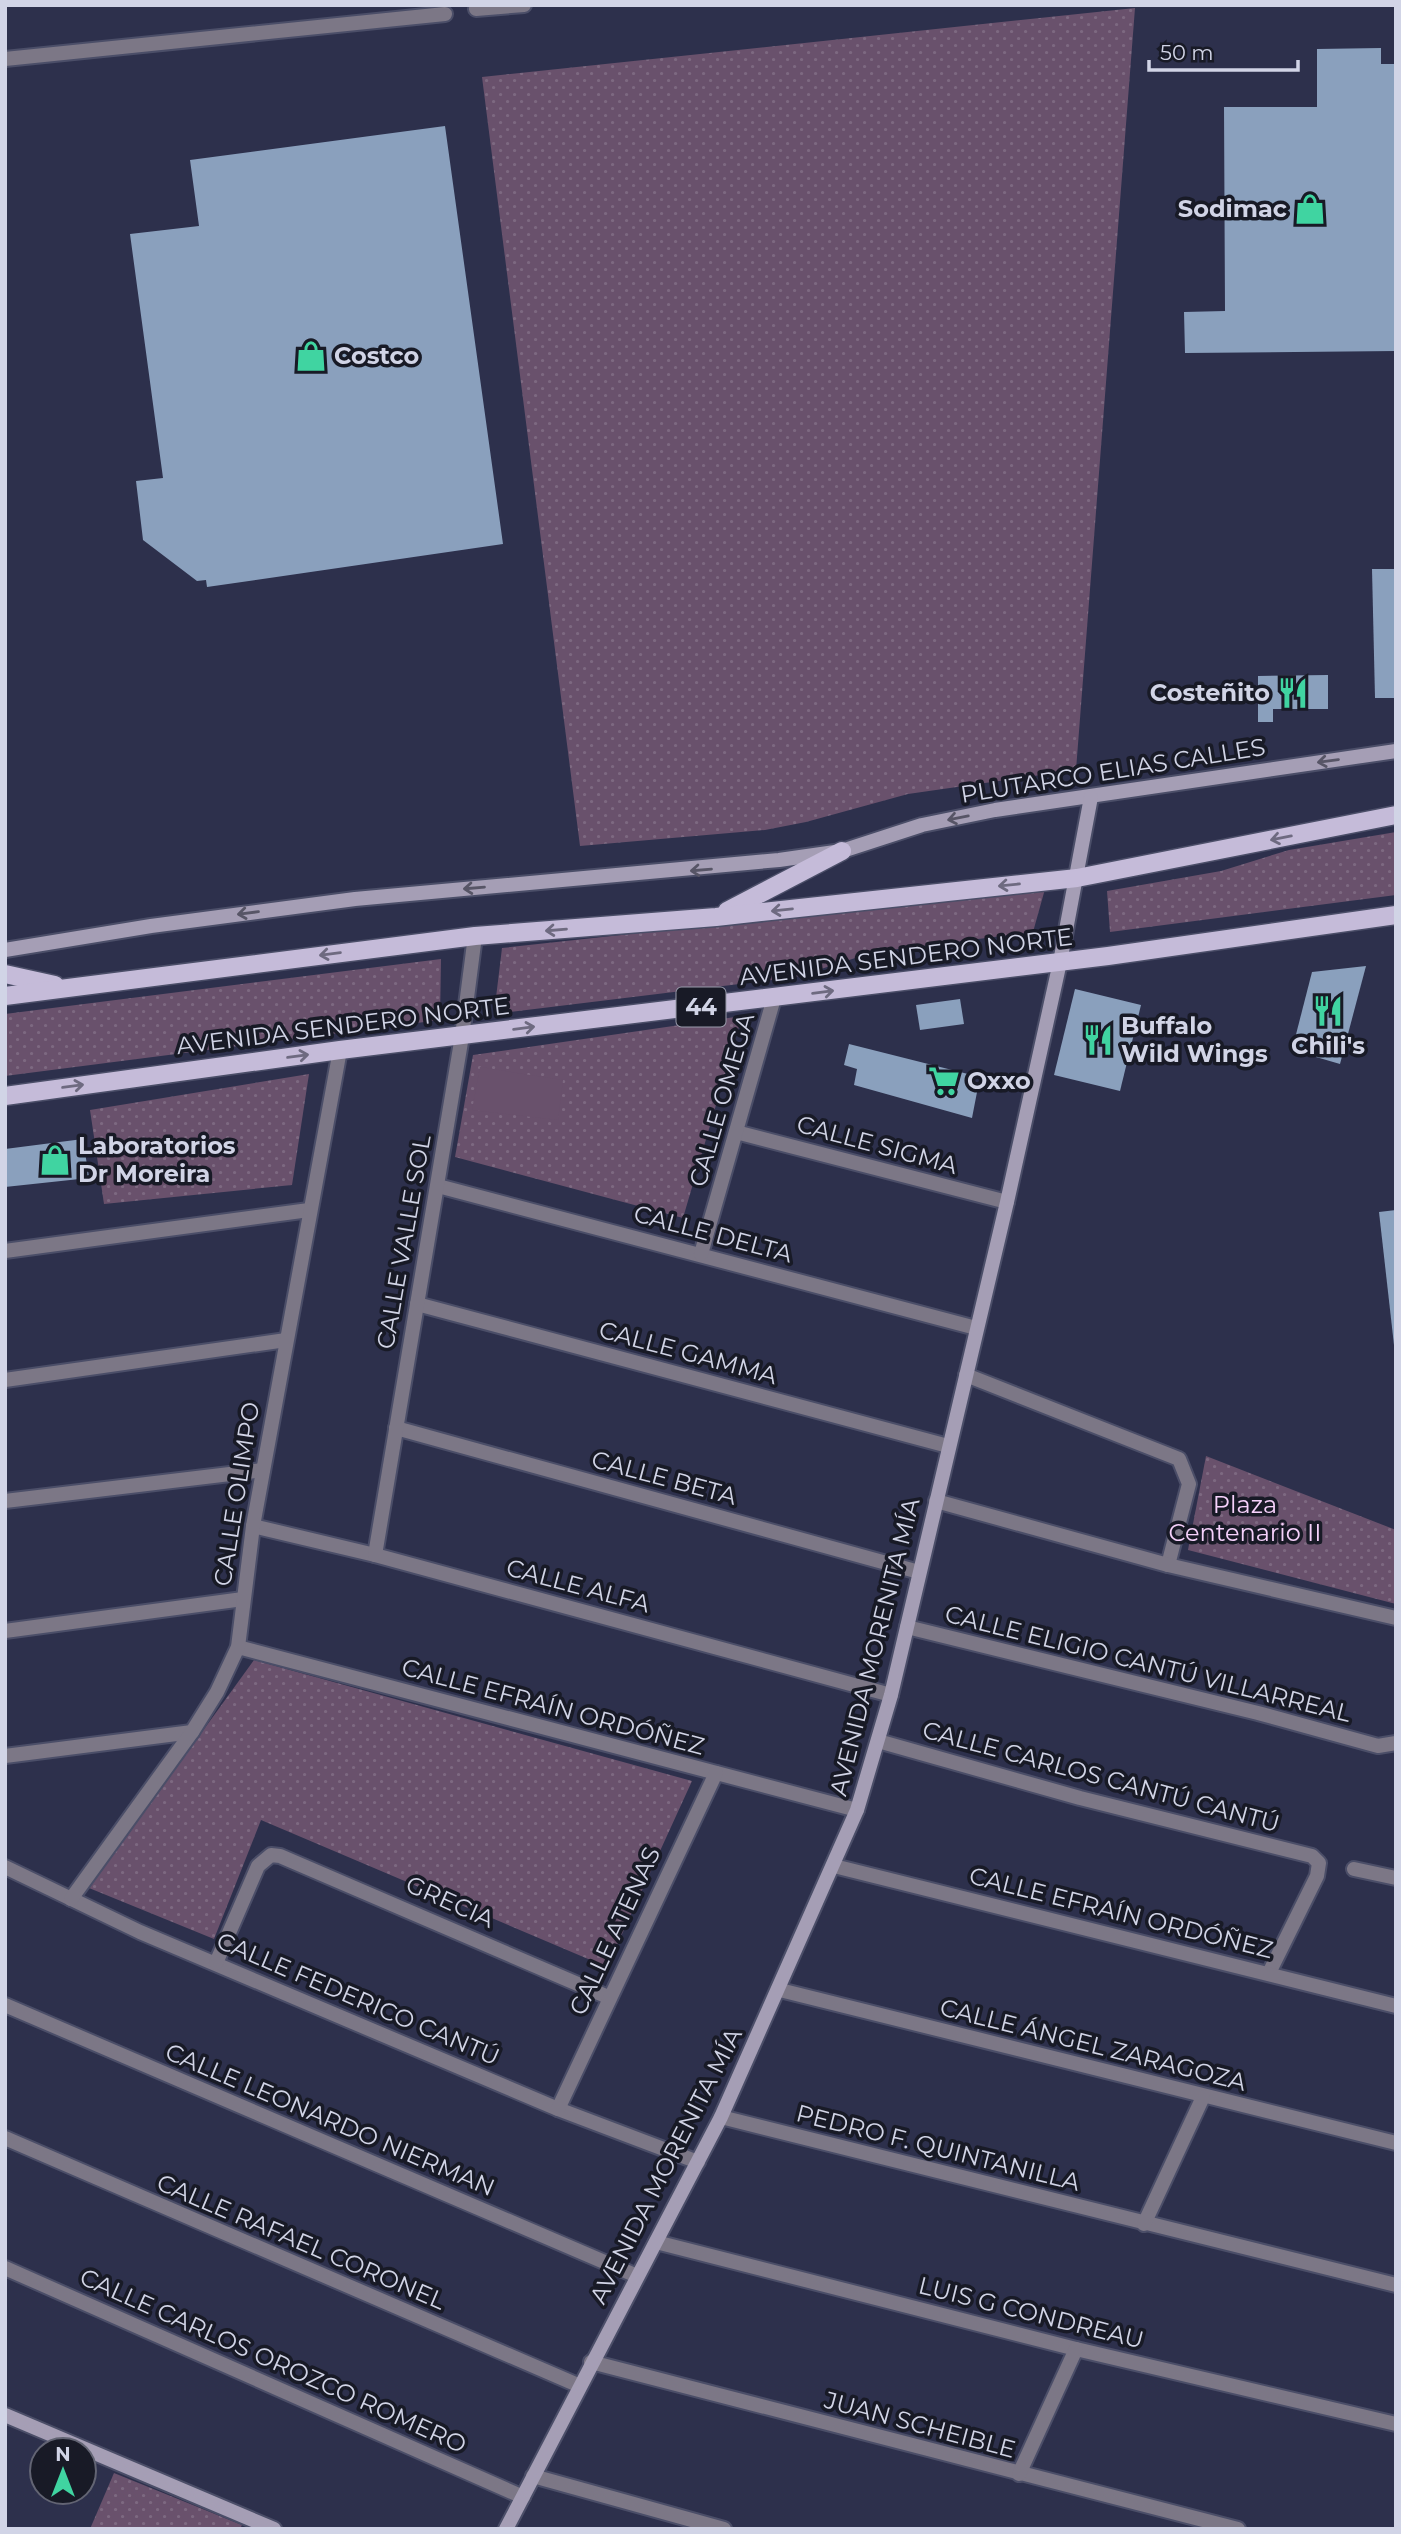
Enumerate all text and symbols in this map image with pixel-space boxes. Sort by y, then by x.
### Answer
scale bar [1149,28,1298,72]
text: 50 m [1160,40,1214,65]
shop icon: Sodimac [1293,192,1327,226]
place label: Sodimac [1178,194,1287,223]
shop icon: Costco [294,339,328,373]
place label: Costco [334,341,419,370]
restaurant icon: Costeñito [1276,676,1310,710]
place label: Costeñito [1150,678,1270,707]
street label: PLUTARCO ELIAS CALLES [958,732,1267,809]
one-way arrow [1317,754,1340,767]
one-way arrow [947,811,970,825]
one-way arrow [1270,832,1293,845]
one-way arrow [690,864,713,877]
one-way arrow [998,879,1020,892]
one-way arrow [463,882,486,895]
one-way arrow [772,903,794,916]
one-way arrow [237,907,260,920]
street label: AVENIDA SENDERO NORTE [738,922,1074,991]
one-way arrow [545,924,568,937]
one-way arrow [319,948,342,961]
one-way arrow [811,986,834,999]
road number: 44 [676,988,726,1026]
street label: AVENIDA SENDERO NORTE [175,991,511,1060]
restaurant icon: Chili's [1311,994,1345,1028]
street label: CALLE OMEGA [683,1009,760,1190]
place label: Buffalo Wild Wings [1121,1011,1268,1068]
one-way arrow [512,1022,535,1035]
restaurant icon: Buffalo Wild Wings [1081,1023,1115,1057]
place label: Chili's [1291,1031,1365,1060]
one-way arrow [286,1049,309,1062]
supermarket icon: Oxxo [927,1064,961,1098]
place label: Oxxo [967,1066,1031,1095]
one-way arrow [61,1079,84,1092]
street label: CALLE SIGMA [794,1109,961,1180]
place label: Laboratorios Dr Moreira [78,1131,236,1188]
street label: CALLE VALLE SOL [370,1132,437,1351]
shop icon: Laboratorios Dr Moreira [38,1143,72,1177]
street label: CALLE DELTA [631,1198,796,1269]
street label: CALLE GAMMA [596,1315,781,1390]
street label: CALLE OLIMPO [208,1400,265,1588]
street label: CALLE BETA [589,1444,740,1511]
park label: Plaza Centenario II [1168,1490,1322,1547]
street label: AVENIDA MORENITA MÍA [823,1494,926,1799]
street label: CALLE ALFA [503,1552,654,1619]
street label: CALLE ELIGIO CANTÚ VILLARREAL [942,1599,1354,1728]
street label: CALLE EFRAÍN ORDÓÑEZ [399,1652,708,1761]
street label: CALLE CARLOS CANTÚ CANTÚ [919,1715,1283,1838]
street label: CALLE ATENAS [563,1842,666,2019]
street label: CALLE EFRAÍN ORDÓÑEZ [966,1861,1276,1964]
street label: GRECIA [402,1869,499,1934]
street label: CALLE FEDERICO CANTÚ [212,1926,504,2071]
street label: CALLE ÁNGEL ZARAGOZA [937,1992,1250,2097]
street label: AVENIDA MORENITA MÍA [583,2022,748,2309]
street label: CALLE LEONARDO NIERMAN [161,2037,499,2202]
street label: PEDRO F. QUINTANILLA [793,2098,1084,2197]
street label: CALLE RAFAEL CORONEL [153,2168,450,2316]
street label: CALLE CARLOS OROZCO ROMERO [75,2262,471,2459]
street label: LUIS G CONDREAU [916,2271,1147,2355]
street label: JUAN SCHEIBLE [820,2385,1019,2464]
north arrow [28,2436,98,2506]
text: N [55,2443,71,2466]

